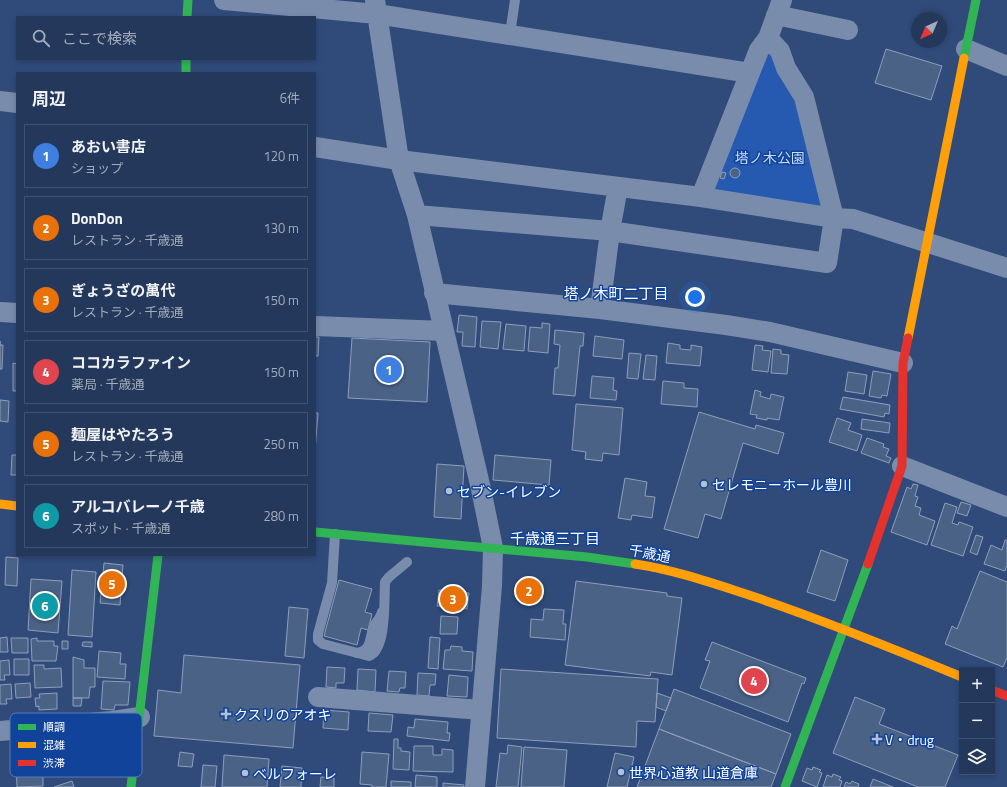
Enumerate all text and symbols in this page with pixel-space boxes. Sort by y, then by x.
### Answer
north arrow [911,12,947,48]
search box [16,16,316,60]
icon: search [30,27,52,49]
text: ここで検索 [62,27,137,50]
text: 周辺 [32,86,66,112]
text: 6件 [280,88,300,108]
text: あおい書店 [71,135,146,158]
text: 1 [42,146,50,166]
text: 120 m [263,146,299,166]
park label: 塔ノ木公園 [735,147,805,168]
text: ショップ [71,158,123,178]
text: DonDon [71,207,123,230]
text: 2 [42,218,50,238]
text: 130 m [263,218,299,238]
text: レストラン · 千歳通 [71,230,184,250]
text: ぎょうざの萬代 [71,279,175,302]
district label: 塔ノ木町二丁目 [563,282,669,305]
your location [685,287,705,307]
text: 3 [42,290,50,310]
text: 150 m [263,290,299,310]
text: レストラン · 千歳通 [71,302,184,322]
text: ココカラファイン [71,351,191,374]
pin: 1 [376,355,402,385]
text: 4 [42,362,50,382]
text: 150 m [263,362,299,382]
text: 薬局 · 千歳通 [71,374,145,394]
text: 麺屋はやたろう [71,423,175,446]
text: 5 [42,434,50,454]
text: 250 m [263,434,299,454]
text: レストラン · 千歳通 [71,446,184,466]
place label: セレモニーホール豊川 [712,474,852,495]
marker: セレモニーホール豊川 [699,479,709,489]
place label: セブン-イレブン [457,481,561,502]
marker: セブン-イレブン [444,486,454,496]
text: アルコバレーノ千歳 [71,495,205,518]
text: 6 [42,506,50,526]
text: 280 m [263,506,299,526]
text: スポット · 千歳通 [71,518,171,538]
district label: 千歳通三丁目 [510,527,600,550]
street label: 千歳通 [627,539,673,567]
pin: 5 [99,569,125,599]
pin: 2 [516,576,542,606]
pin: 3 [440,584,466,614]
pin: 6 [32,591,58,621]
pin: 4 [741,666,767,696]
map controls [959,667,995,775]
button: + [959,667,995,703]
button: − [959,703,995,739]
place label: クスリのアオキ [234,704,332,725]
marker: クスリのアオキ [221,709,231,719]
legend [10,713,142,777]
text: 順調 [43,719,65,735]
place label: V・drug [885,729,934,750]
marker: V・drug [872,734,882,744]
text: 混雑 [43,737,65,753]
button: layers [959,739,995,775]
text: 渋滞 [43,755,65,771]
place label: 世界心道教 山道倉庫 [629,762,758,783]
place label: ベルフォーレ [253,763,337,784]
marker: 世界心道教 山道倉庫 [616,767,626,777]
marker: ベルフォーレ [240,768,250,778]

